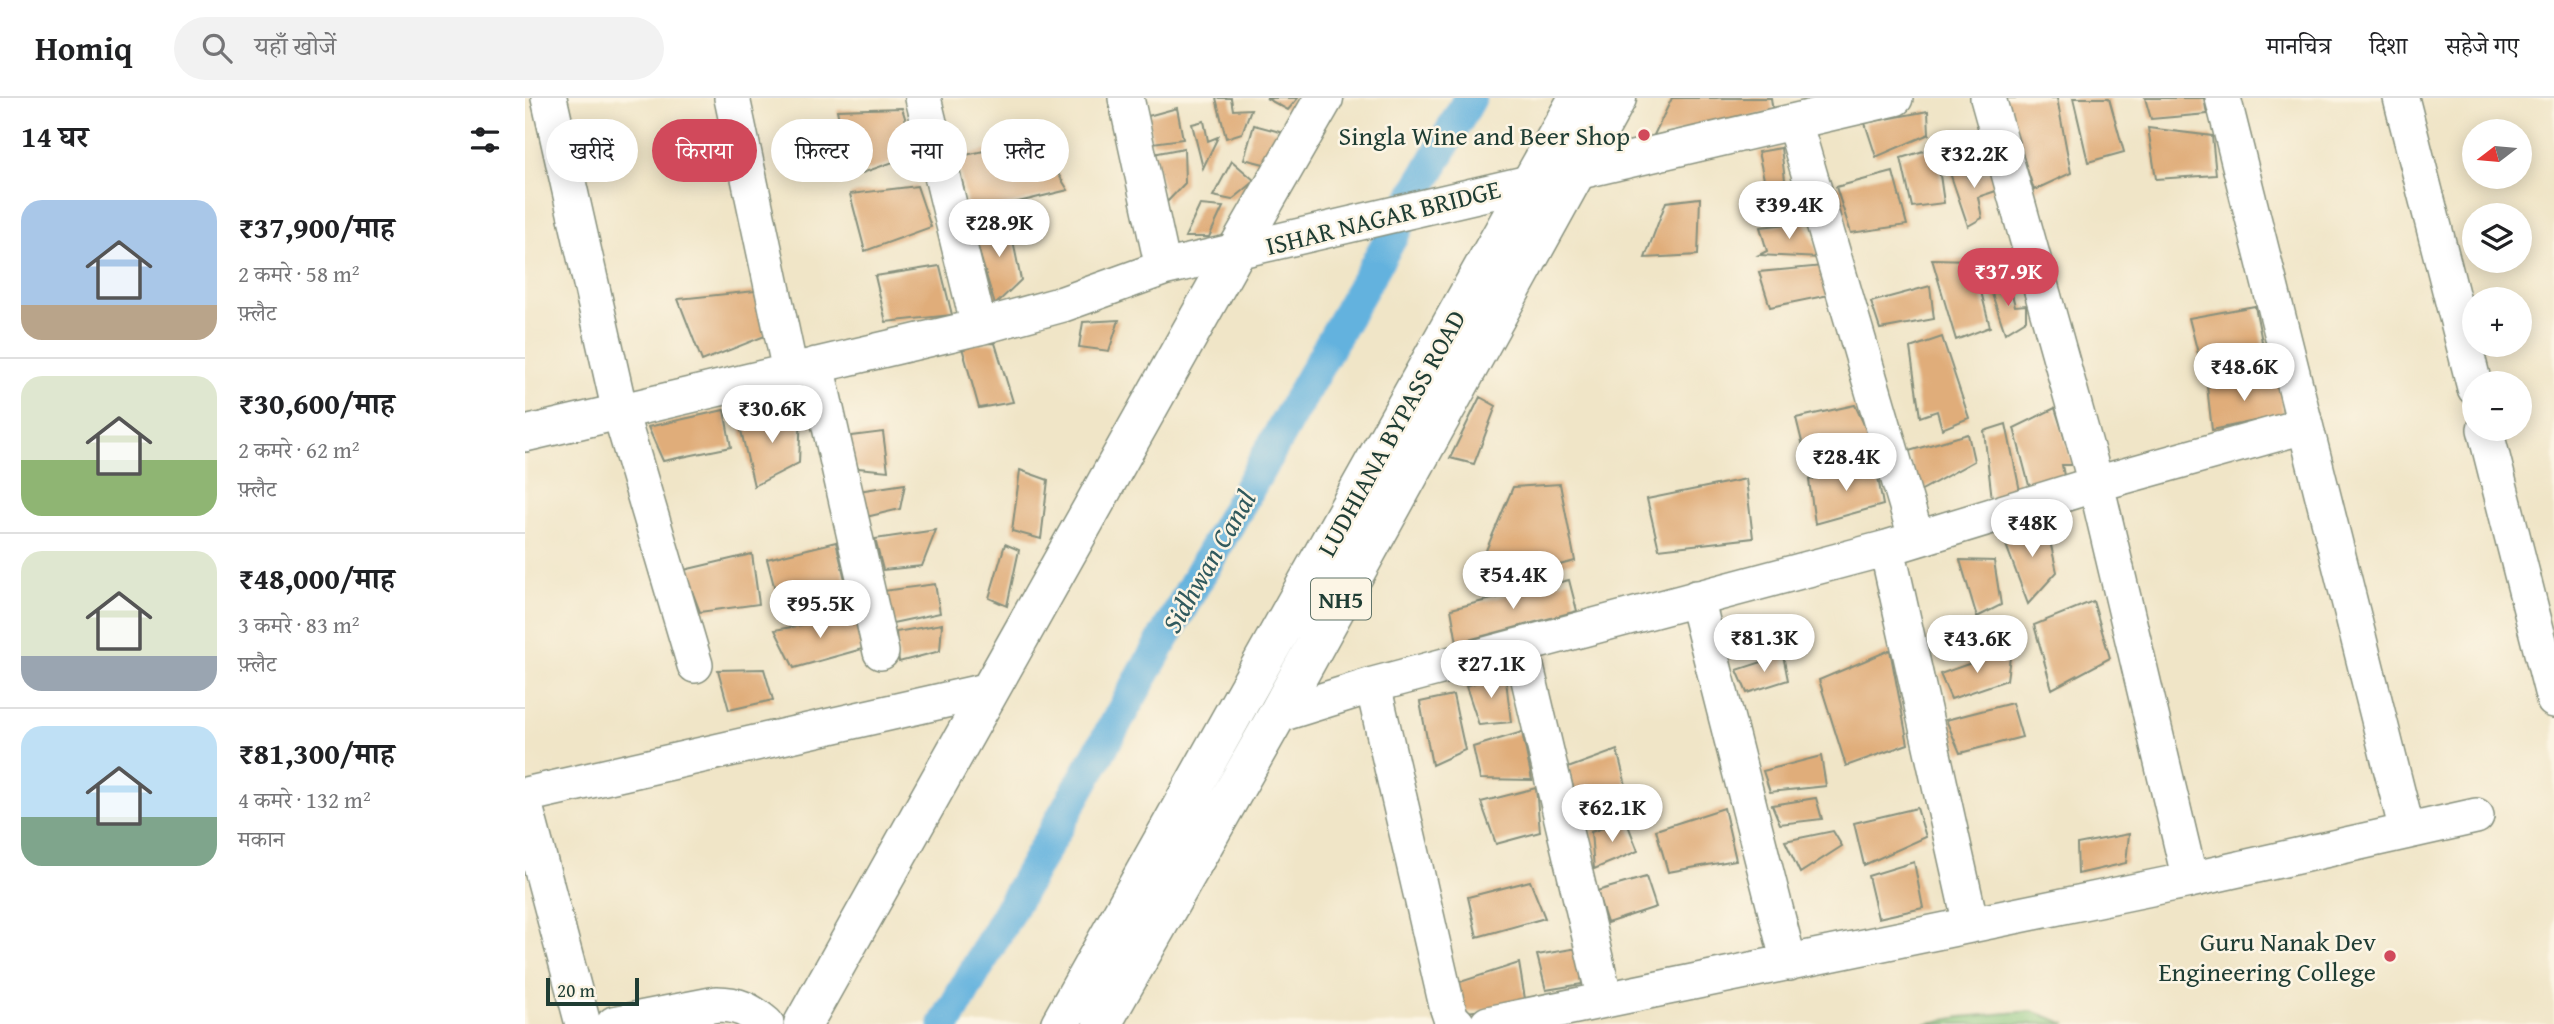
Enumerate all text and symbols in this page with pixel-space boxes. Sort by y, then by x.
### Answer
search box [174,17,664,80]
text: Homiq [35,24,132,72]
text: यहाँ खोजें [254,26,336,65]
text: मानचित्र [2266,28,2331,63]
text: दिशा [2369,28,2407,63]
text: सहेजे गए [2445,28,2519,63]
icon: search [198,29,236,67]
text: 14 घर [21,114,88,158]
place label: Singla Wine and Beer Shop [1339,116,1630,155]
chip: खरीदें [546,119,638,182]
chip: किराया [652,119,757,182]
chip: फ़िल्टर [771,119,873,182]
chip: नया [887,119,967,182]
chip: फ़्लैट [981,119,1069,182]
north arrow [2462,119,2532,189]
map controls [2462,119,2532,441]
icon: filters [466,121,504,159]
marker: Singla Wine and Beer Shop [1636,127,1652,143]
pin: ₹32.2K [1917,130,2031,190]
text: ₹32.2K [1940,136,2008,169]
street label: ISHAR NAGAR BRIDGE [1262,169,1504,265]
pin: ₹39.4K [1732,181,1846,241]
text: ₹39.4K [1755,187,1823,220]
pin: ₹28.9K [942,200,1056,259]
button: layers [2462,203,2532,273]
text: ₹37,900/माह [238,205,395,249]
text: ₹28.9K [965,205,1033,238]
icon: home [77,228,161,312]
pin: ₹37.9K [1951,248,2065,308]
text: ₹37.9K [1974,254,2042,287]
text: 2 कमरे · 58 m² [238,257,360,290]
button: + [2462,287,2532,357]
text: फ़्लैट [238,296,276,329]
street label: LUDHIANA BYPASS ROAD [1307,303,1475,563]
pin: ₹48.6K [2187,344,2301,403]
text: ₹48.6K [2210,349,2278,382]
button: − [2462,371,2532,441]
text: ₹30,600/माह [238,381,395,425]
pin: ₹30.6K [715,386,829,445]
text: ₹30.6K [738,391,806,424]
icon: home [77,404,161,488]
text: 2 कमरे · 62 m² [238,433,360,466]
pin: ₹28.4K [1789,434,1903,493]
text: ₹28.4K [1812,439,1880,472]
text: फ़्लैट [238,472,276,505]
water label: Sidhwan Canal [1151,482,1266,640]
pin: ₹48K [1991,500,2073,559]
text: ₹48K [2007,505,2057,538]
pin: ₹54.4K [1456,552,1570,611]
text: ₹48,000/माह [238,556,395,600]
text: ₹54.4K [1479,557,1547,590]
road number: NH5 [1311,578,1371,620]
icon: home [77,579,161,663]
pin: ₹95.5K [763,580,877,640]
text: ₹95.5K [786,586,854,619]
text: 3 कमरे · 83 m² [238,608,360,641]
pin: ₹81.3K [1707,614,1821,674]
pin: ₹43.6K [1920,616,2034,675]
text: ₹81.3K [1730,620,1798,653]
text: ₹43.6K [1943,621,2011,654]
pin: ₹27.1K [1434,640,1548,700]
text: ₹27.1K [1457,646,1525,679]
text: फ़्लैट [238,647,276,680]
text: ₹81,300/माह [238,731,395,775]
icon: home [77,754,161,838]
text: 4 कमरे · 132 m² [238,783,371,816]
pin: ₹62.1K [1555,784,1669,844]
text: ₹62.1K [1578,790,1646,823]
text: मकान [238,822,285,855]
place label: Guru Nanak Dev Engineering College [2158,922,2376,991]
marker: Guru Nanak Dev Engineering College [2382,948,2398,964]
scale bar [546,975,639,1007]
text: 20 m [557,976,595,1004]

